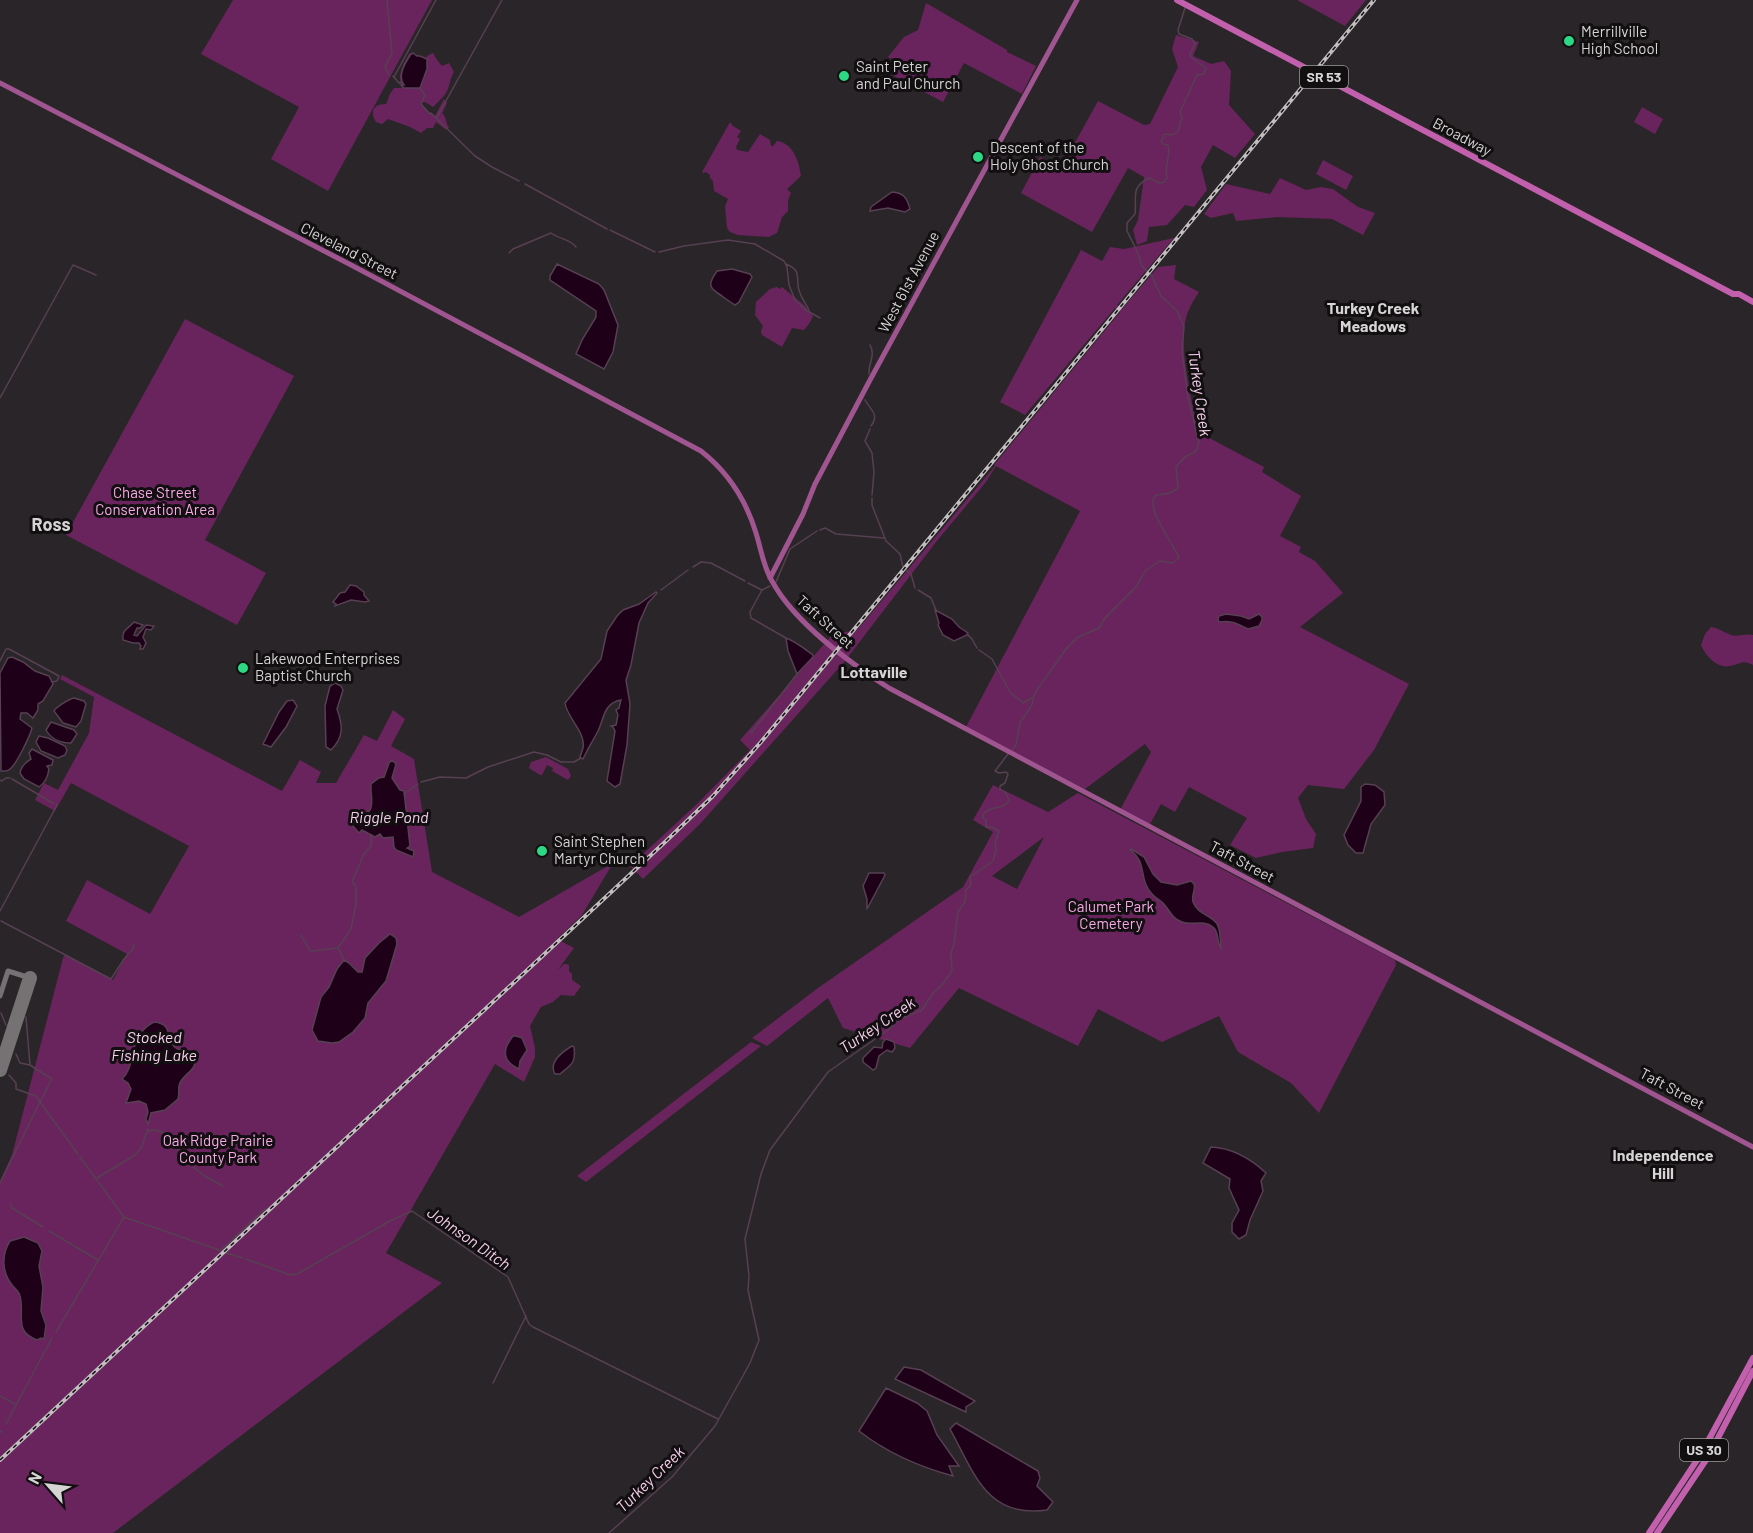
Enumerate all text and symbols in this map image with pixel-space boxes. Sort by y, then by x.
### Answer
place label: Merrillville High School [1581,22,1658,57]
marker: Merrillville High School [1562,34,1576,48]
place label: Saint Peter and Paul Church [856,57,960,92]
road number: SR 53 [1300,66,1348,88]
marker: Saint Peter and Paul Church [837,69,851,83]
street label: Broadway [1430,113,1495,159]
place label: Descent of the Holy Ghost Church [990,138,1109,173]
marker: Descent of the Holy Ghost Church [971,150,985,164]
street label: Cleveland Street [298,218,401,282]
street label: West 61st Avenue [874,228,942,335]
district label: Turkey Creek Meadows [1327,298,1420,335]
water label: Turkey Creek [1185,348,1216,438]
park label: Chase Street Conservation Area [95,483,215,518]
district label: Ross [32,513,70,535]
street label: Taft Street [793,591,858,652]
place label: Lakewood Enterprises Baptist Church [255,649,400,684]
marker: Lakewood Enterprises Baptist Church [236,661,250,675]
district label: Lottaville [840,662,908,681]
water label: Riggle Pond [349,807,429,826]
place label: Saint Stephen Martyr Church [554,832,645,867]
street label: Taft Street [1207,837,1278,886]
marker: Saint Stephen Martyr Church [535,844,549,858]
park label: Calumet Park Cemetery [1068,897,1155,932]
water label: Turkey Creek [835,992,918,1057]
water label: Stocked Fishing Lake [111,1027,197,1064]
street label: Taft Street [1637,1064,1708,1113]
park label: Oak Ridge Prairie County Park [163,1131,273,1166]
district label: Independence Hill [1613,1145,1714,1182]
water label: Johnson Ditch [424,1202,514,1273]
road number: US 30 [1680,1439,1728,1461]
water label: Turkey Creek [612,1441,688,1516]
north arrow [18,1455,78,1515]
text: N [23,1469,45,1487]

